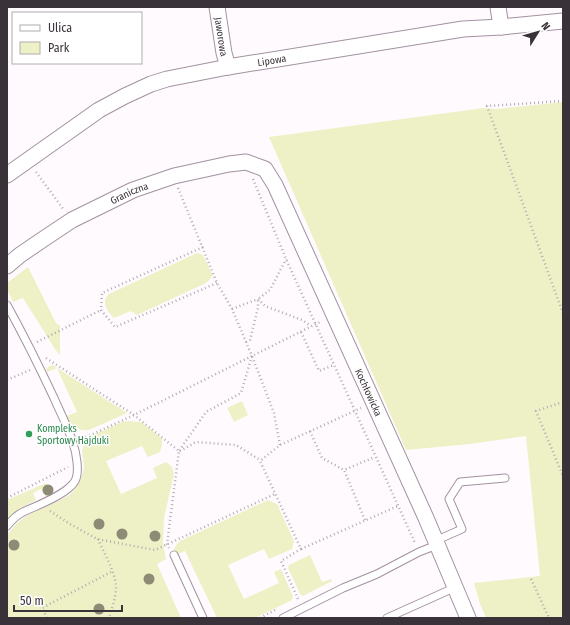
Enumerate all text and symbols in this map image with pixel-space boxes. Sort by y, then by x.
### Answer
legend [12,12,142,64]
north arrow [518,12,558,52]
street label: Jaworowa [212,17,230,58]
text: N [538,20,553,33]
text: Ulica [48,21,72,35]
text: Park [48,41,70,55]
street label: Lipowa [257,53,287,69]
street label: Graniczna [109,180,150,207]
street label: Kochłowicka [352,367,384,418]
place label: Kompleks Sportowy Hajduki [37,423,109,447]
marker: Kompleks Sportowy Hajduki [24,429,34,439]
scale bar [14,587,122,613]
text: 50 m [20,594,44,608]

